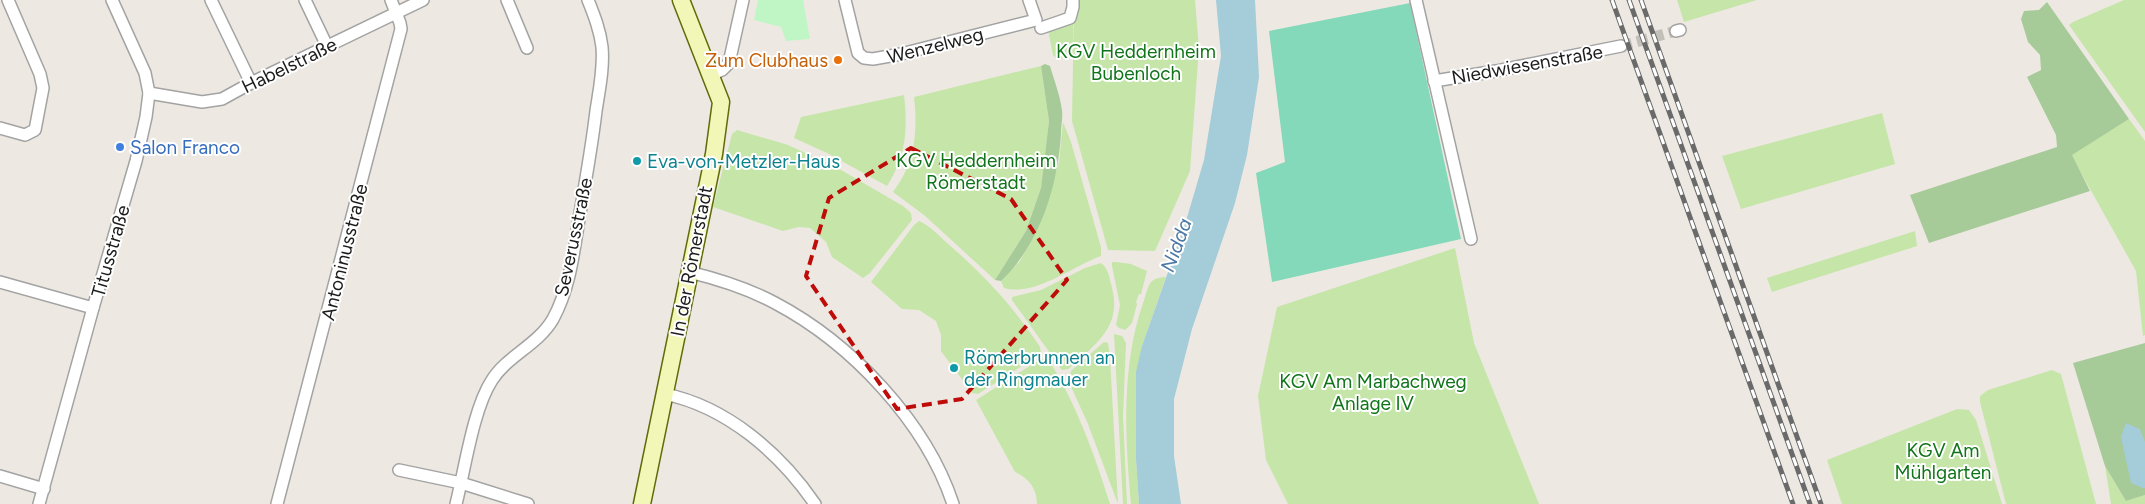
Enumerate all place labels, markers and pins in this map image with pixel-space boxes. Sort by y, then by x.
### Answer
place label: Zum Clubhaus [705,49,828,72]
marker: Zum Clubhaus [832,54,844,66]
place label: Salon Franco [130,136,240,159]
marker: Salon Franco [114,141,126,153]
place label: Eva-von-Metzler-Haus [647,150,840,173]
marker: Eva-von-Metzler-Haus [631,155,643,167]
place label: Römerbrunnen an der Ringmauer [964,346,1115,391]
marker: Römerbrunnen an der Ringmauer [948,362,960,374]

